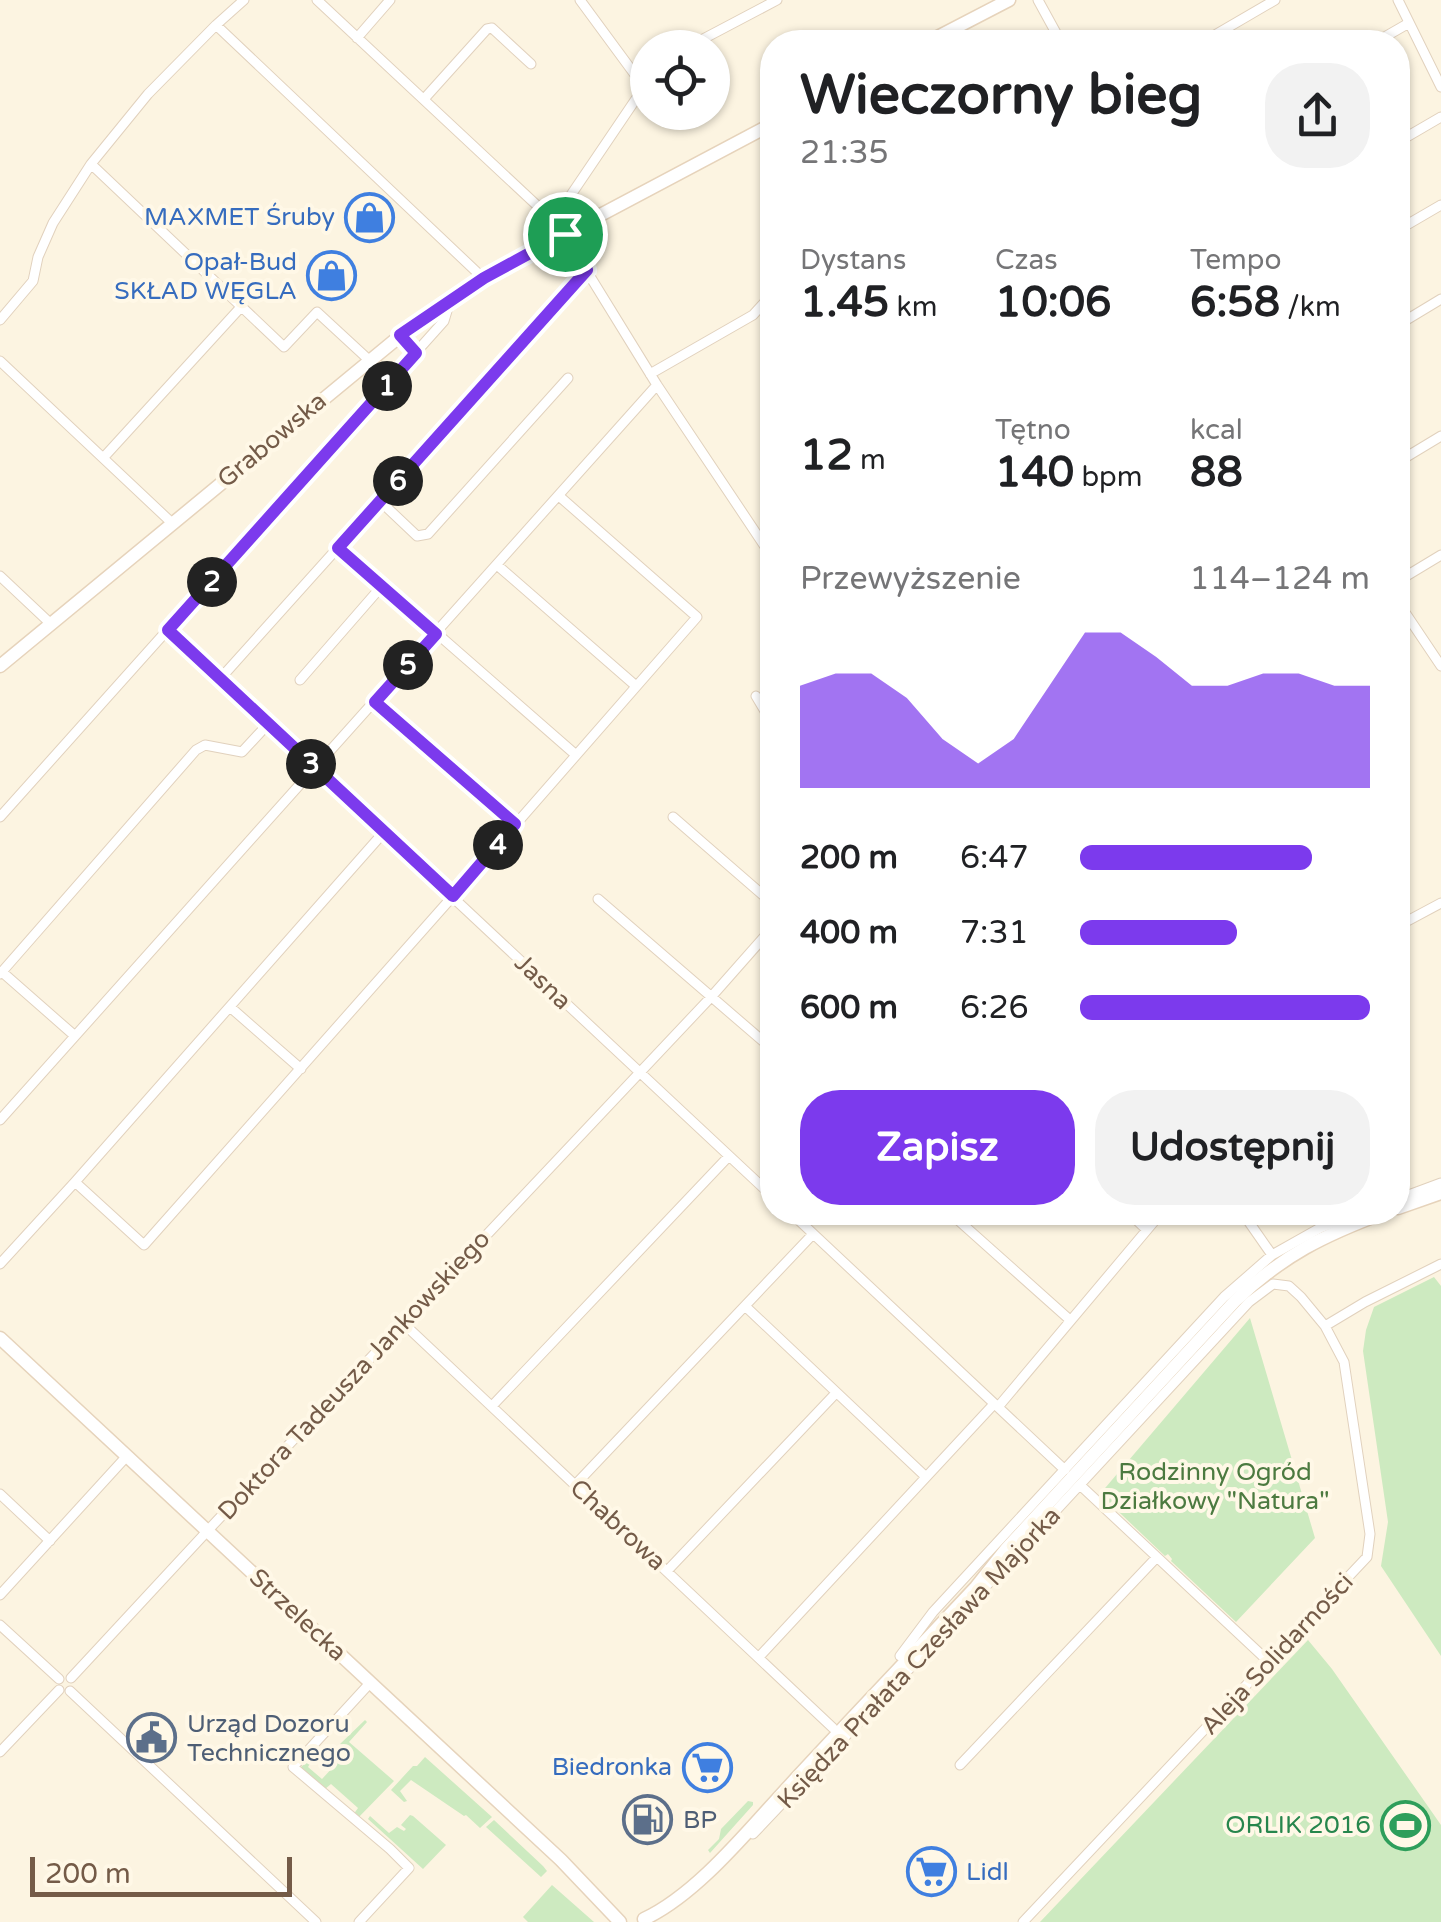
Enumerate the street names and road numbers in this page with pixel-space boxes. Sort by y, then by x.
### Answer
street label: Grabowska [212,386,332,494]
street label: Jasna [508,948,578,1016]
street label: Doktora Tadeusza Jankowskiego [212,1224,496,1526]
street label: Chabrowa [564,1473,672,1577]
street label: Księdza Prałata Czesława Majorka [771,1501,1067,1815]
street label: Strzelecka [243,1563,353,1667]
street label: Aleja Solidarności [1194,1567,1360,1741]

